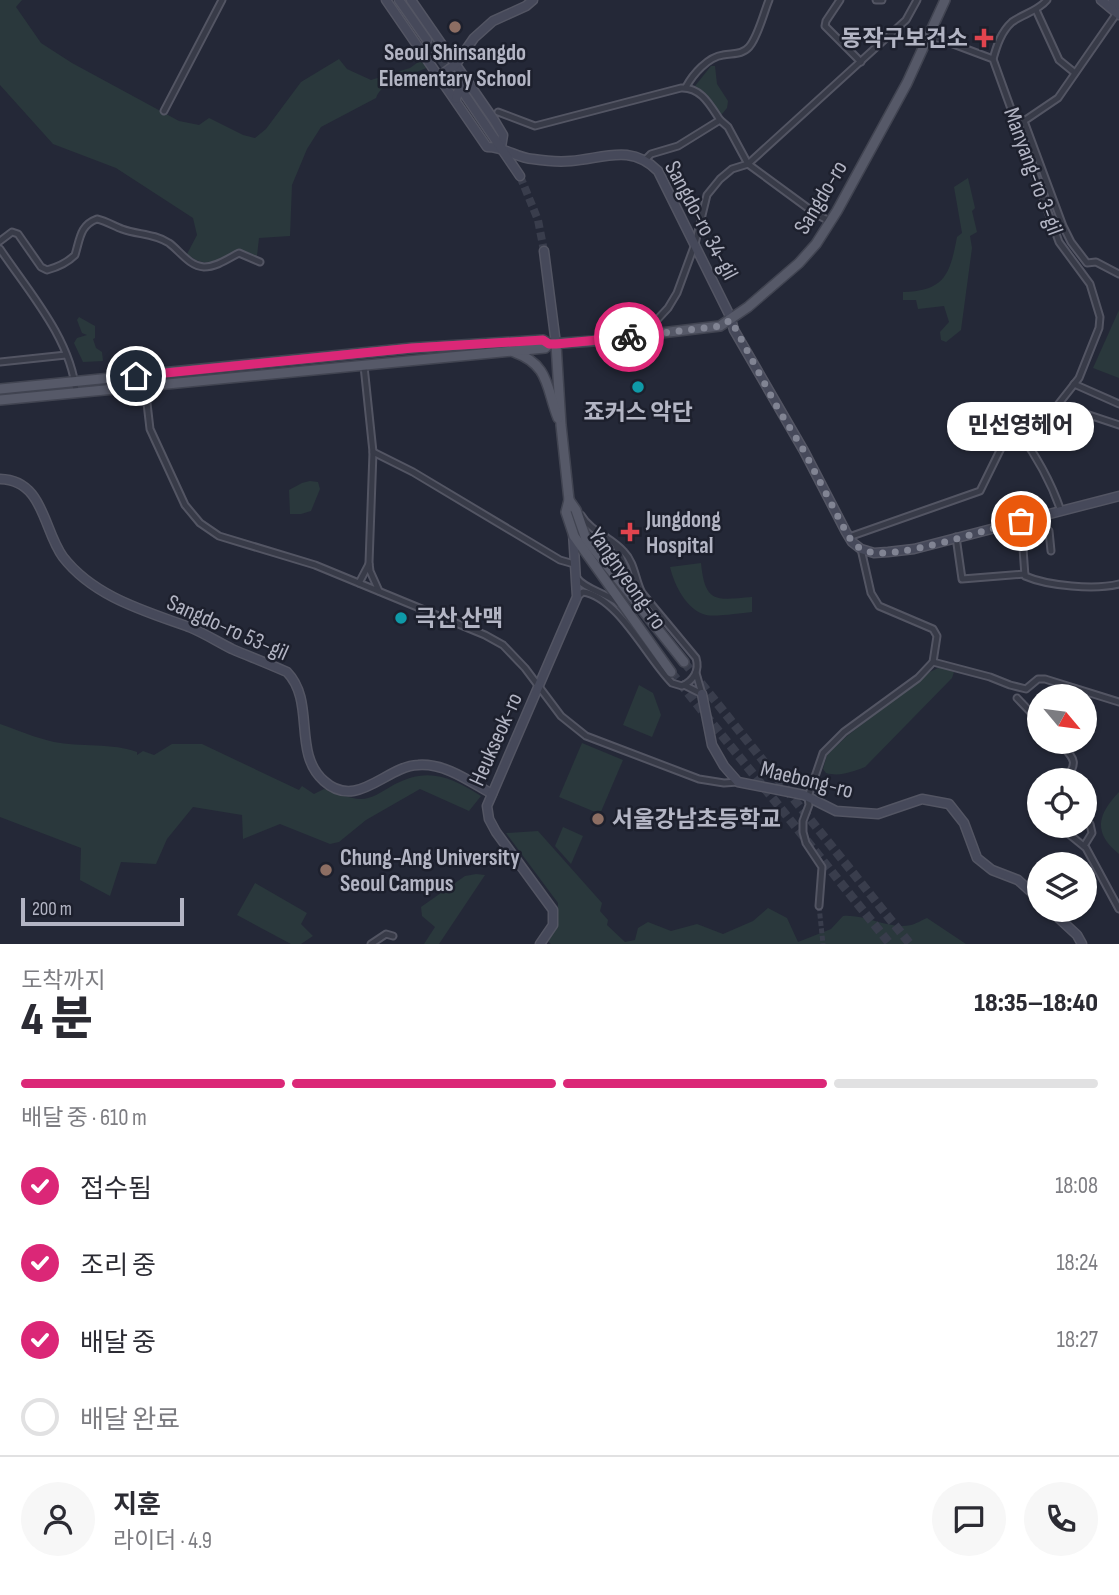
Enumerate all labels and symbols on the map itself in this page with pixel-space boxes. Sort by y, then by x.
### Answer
marker: Seoul Shinsangdo Elementary School [447,19,463,35]
place label: 동작구보건소 [841,25,968,53]
marker: 동작구보건소 [974,28,994,48]
place label: Seoul Shinsangdo Elementary School [379,39,531,93]
street label: Manyang-ro 3-gil [997,104,1069,239]
street label: Sangdo-ro 34-gil [658,156,744,285]
street label: Sangdo-ro [788,156,854,239]
courier [594,302,664,372]
pin [106,346,166,406]
marker: 죠커스 악단 [630,379,646,395]
place label: 죠커스 악단 [583,399,693,427]
callout: 민선영헤어 [948,402,1094,451]
pin [991,491,1051,551]
place label: Jungdong Hospital [645,506,721,560]
street label: Yangnyeong-ro [582,522,672,635]
marker: Jungdong Hospital [620,522,640,542]
street label: Sangdo-ro 53-gil [162,589,293,667]
place label: 극산 산맥 [415,605,503,633]
marker: 극산 산맥 [393,610,409,626]
north arrow [1027,684,1097,754]
street label: Heukseok-ro [463,688,529,790]
street label: Maebong-ro [757,755,856,805]
place label: 서울강남초등학교 [612,806,781,834]
marker: 서울강남초등학교 [590,811,606,827]
place label: Chung-Ang University Seoul Campus [340,844,520,898]
marker: Chung-Ang University Seoul Campus [318,862,334,878]
scale bar [21,895,184,927]

